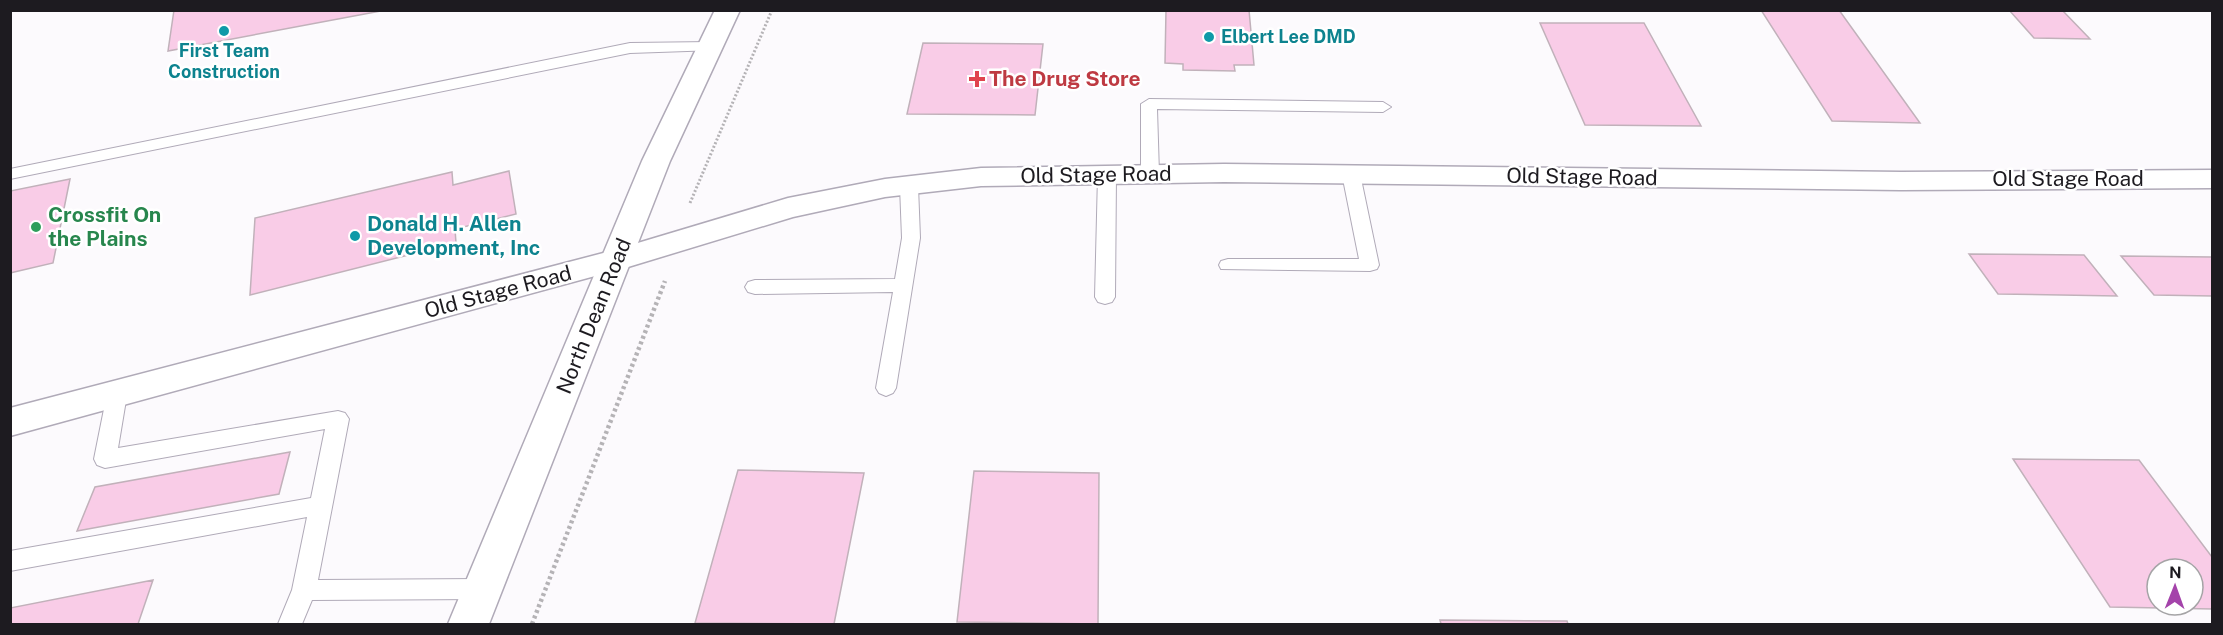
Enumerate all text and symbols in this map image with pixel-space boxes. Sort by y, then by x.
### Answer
marker: First Team Construction [217,24,231,38]
place label: Elbert Lee DMD [1221,26,1356,47]
marker: Elbert Lee DMD [1202,30,1216,44]
place label: First Team Construction [168,40,280,82]
place label: The Drug Store [989,66,1141,91]
marker: The Drug Store [970,72,984,86]
street label: Old Stage Road [1020,161,1172,188]
street label: Old Stage Road [1506,163,1658,190]
street label: Old Stage Road [1992,166,2144,191]
place label: Crossfit On the Plains [48,202,161,251]
place label: Donald H. Allen Development, Inc [367,211,540,260]
marker: Crossfit On the Plains [29,220,43,234]
marker: Donald H. Allen Development, Inc [348,229,362,243]
street label: North Dean Road [551,234,636,397]
street label: Old Stage Road [422,260,574,323]
north arrow [2145,557,2205,617]
text: N [2169,563,2182,582]

